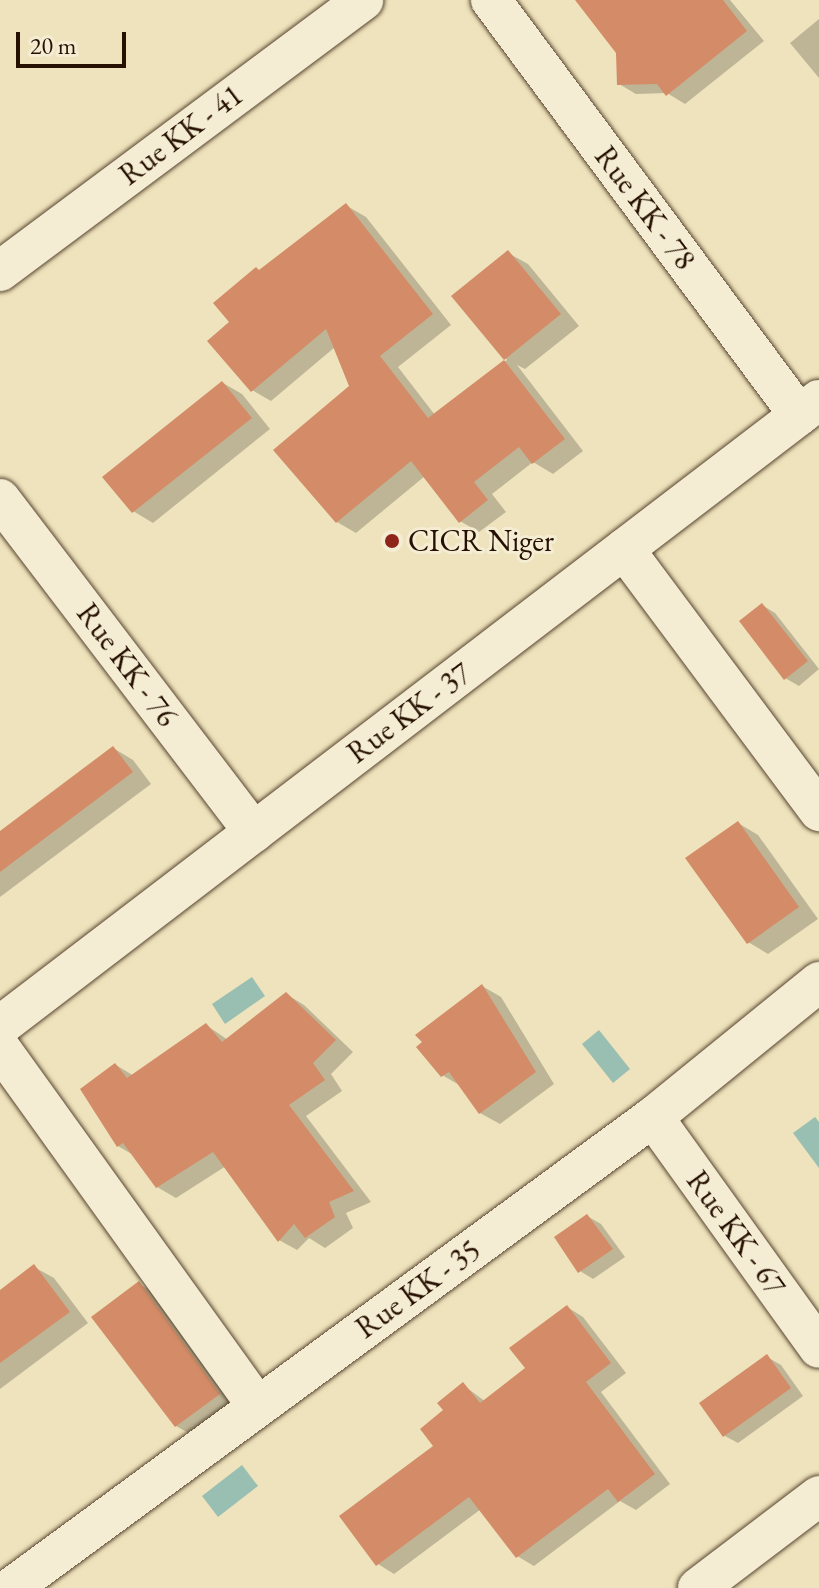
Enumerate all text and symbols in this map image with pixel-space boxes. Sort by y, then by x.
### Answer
scale bar [20,16,130,66]
text: 20 m [30,30,77,61]
street label: Rue KK - 41 [112,77,250,193]
street label: Rue KK - 78 [587,139,703,277]
place label: CICR Niger [408,523,554,559]
marker: CICR Niger [383,532,401,550]
street label: Rue KK - 76 [69,596,185,734]
street label: Rue KK - 37 [340,655,478,771]
street label: Rue KK - 67 [679,1164,793,1302]
street label: Rue KK - 35 [349,1232,487,1346]

